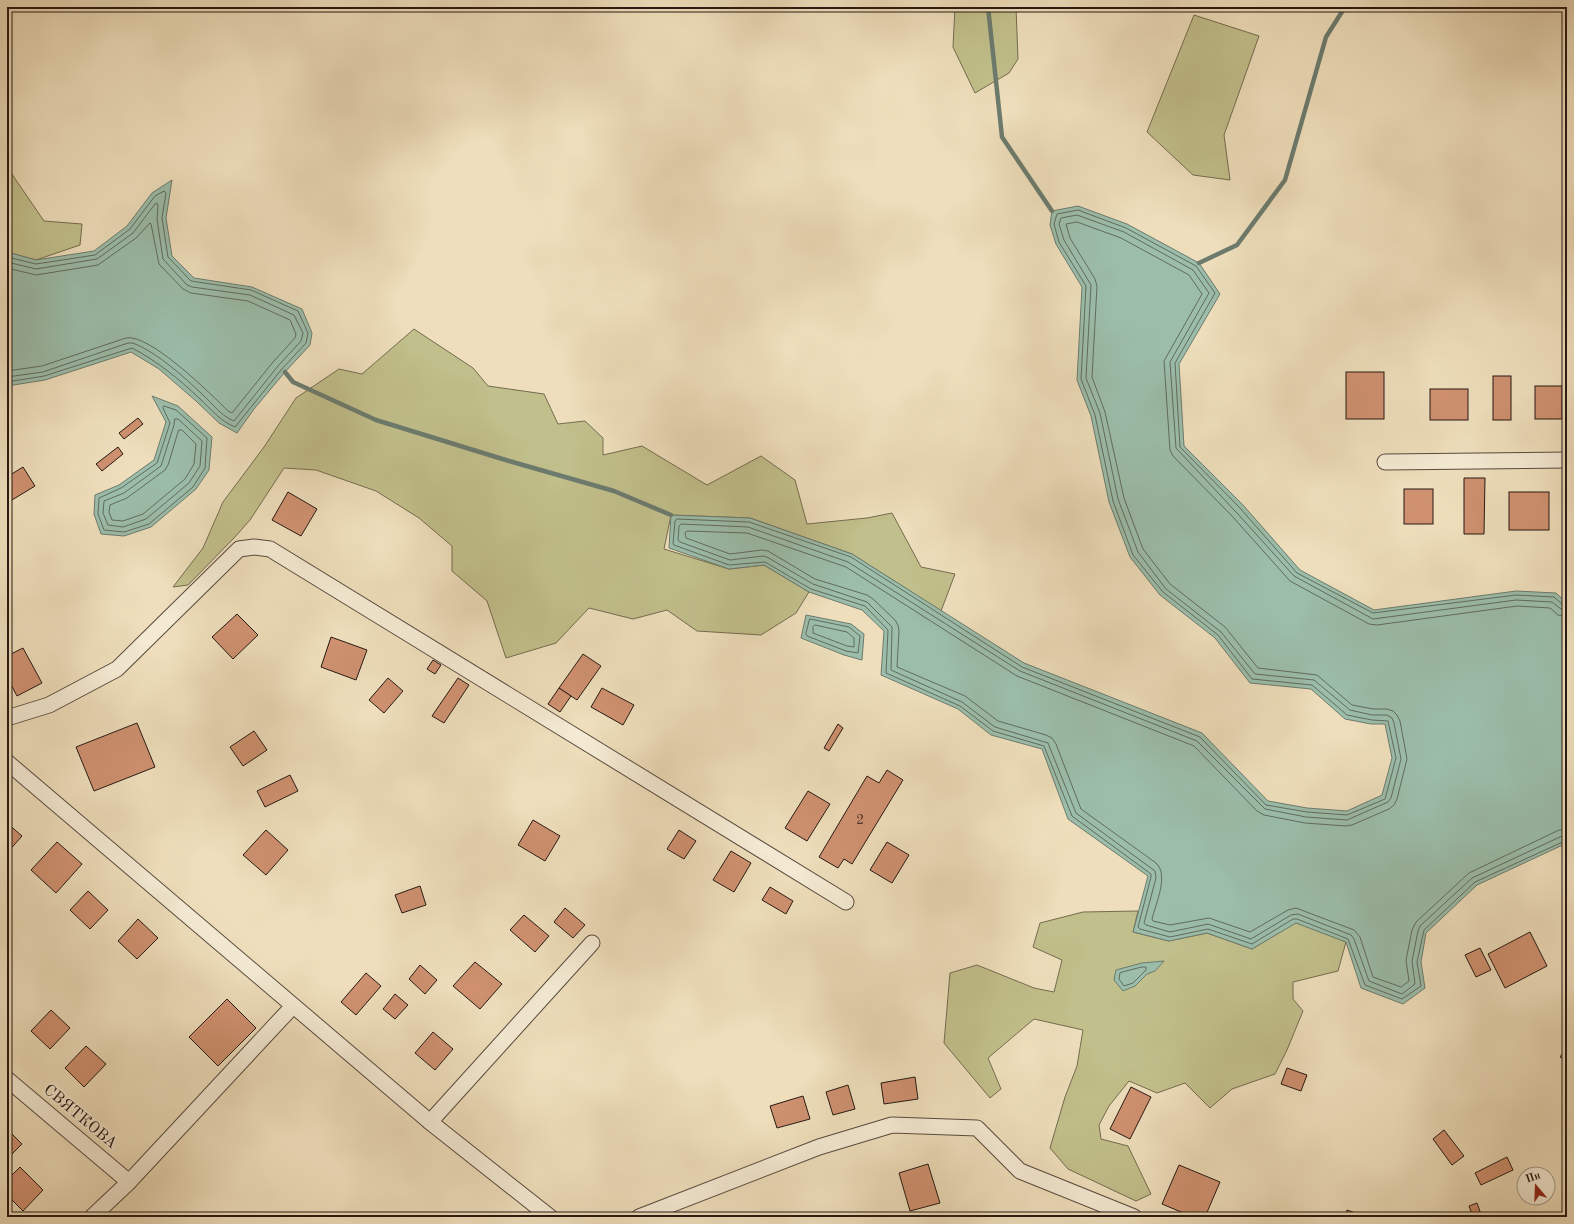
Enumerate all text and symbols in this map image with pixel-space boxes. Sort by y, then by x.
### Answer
house number: 2 [856,813,864,827]
street label: СВЯТКОВА [40,1082,120,1152]
north arrow [1516,1166,1556,1206]
text: Пн [1524,1170,1542,1186]

